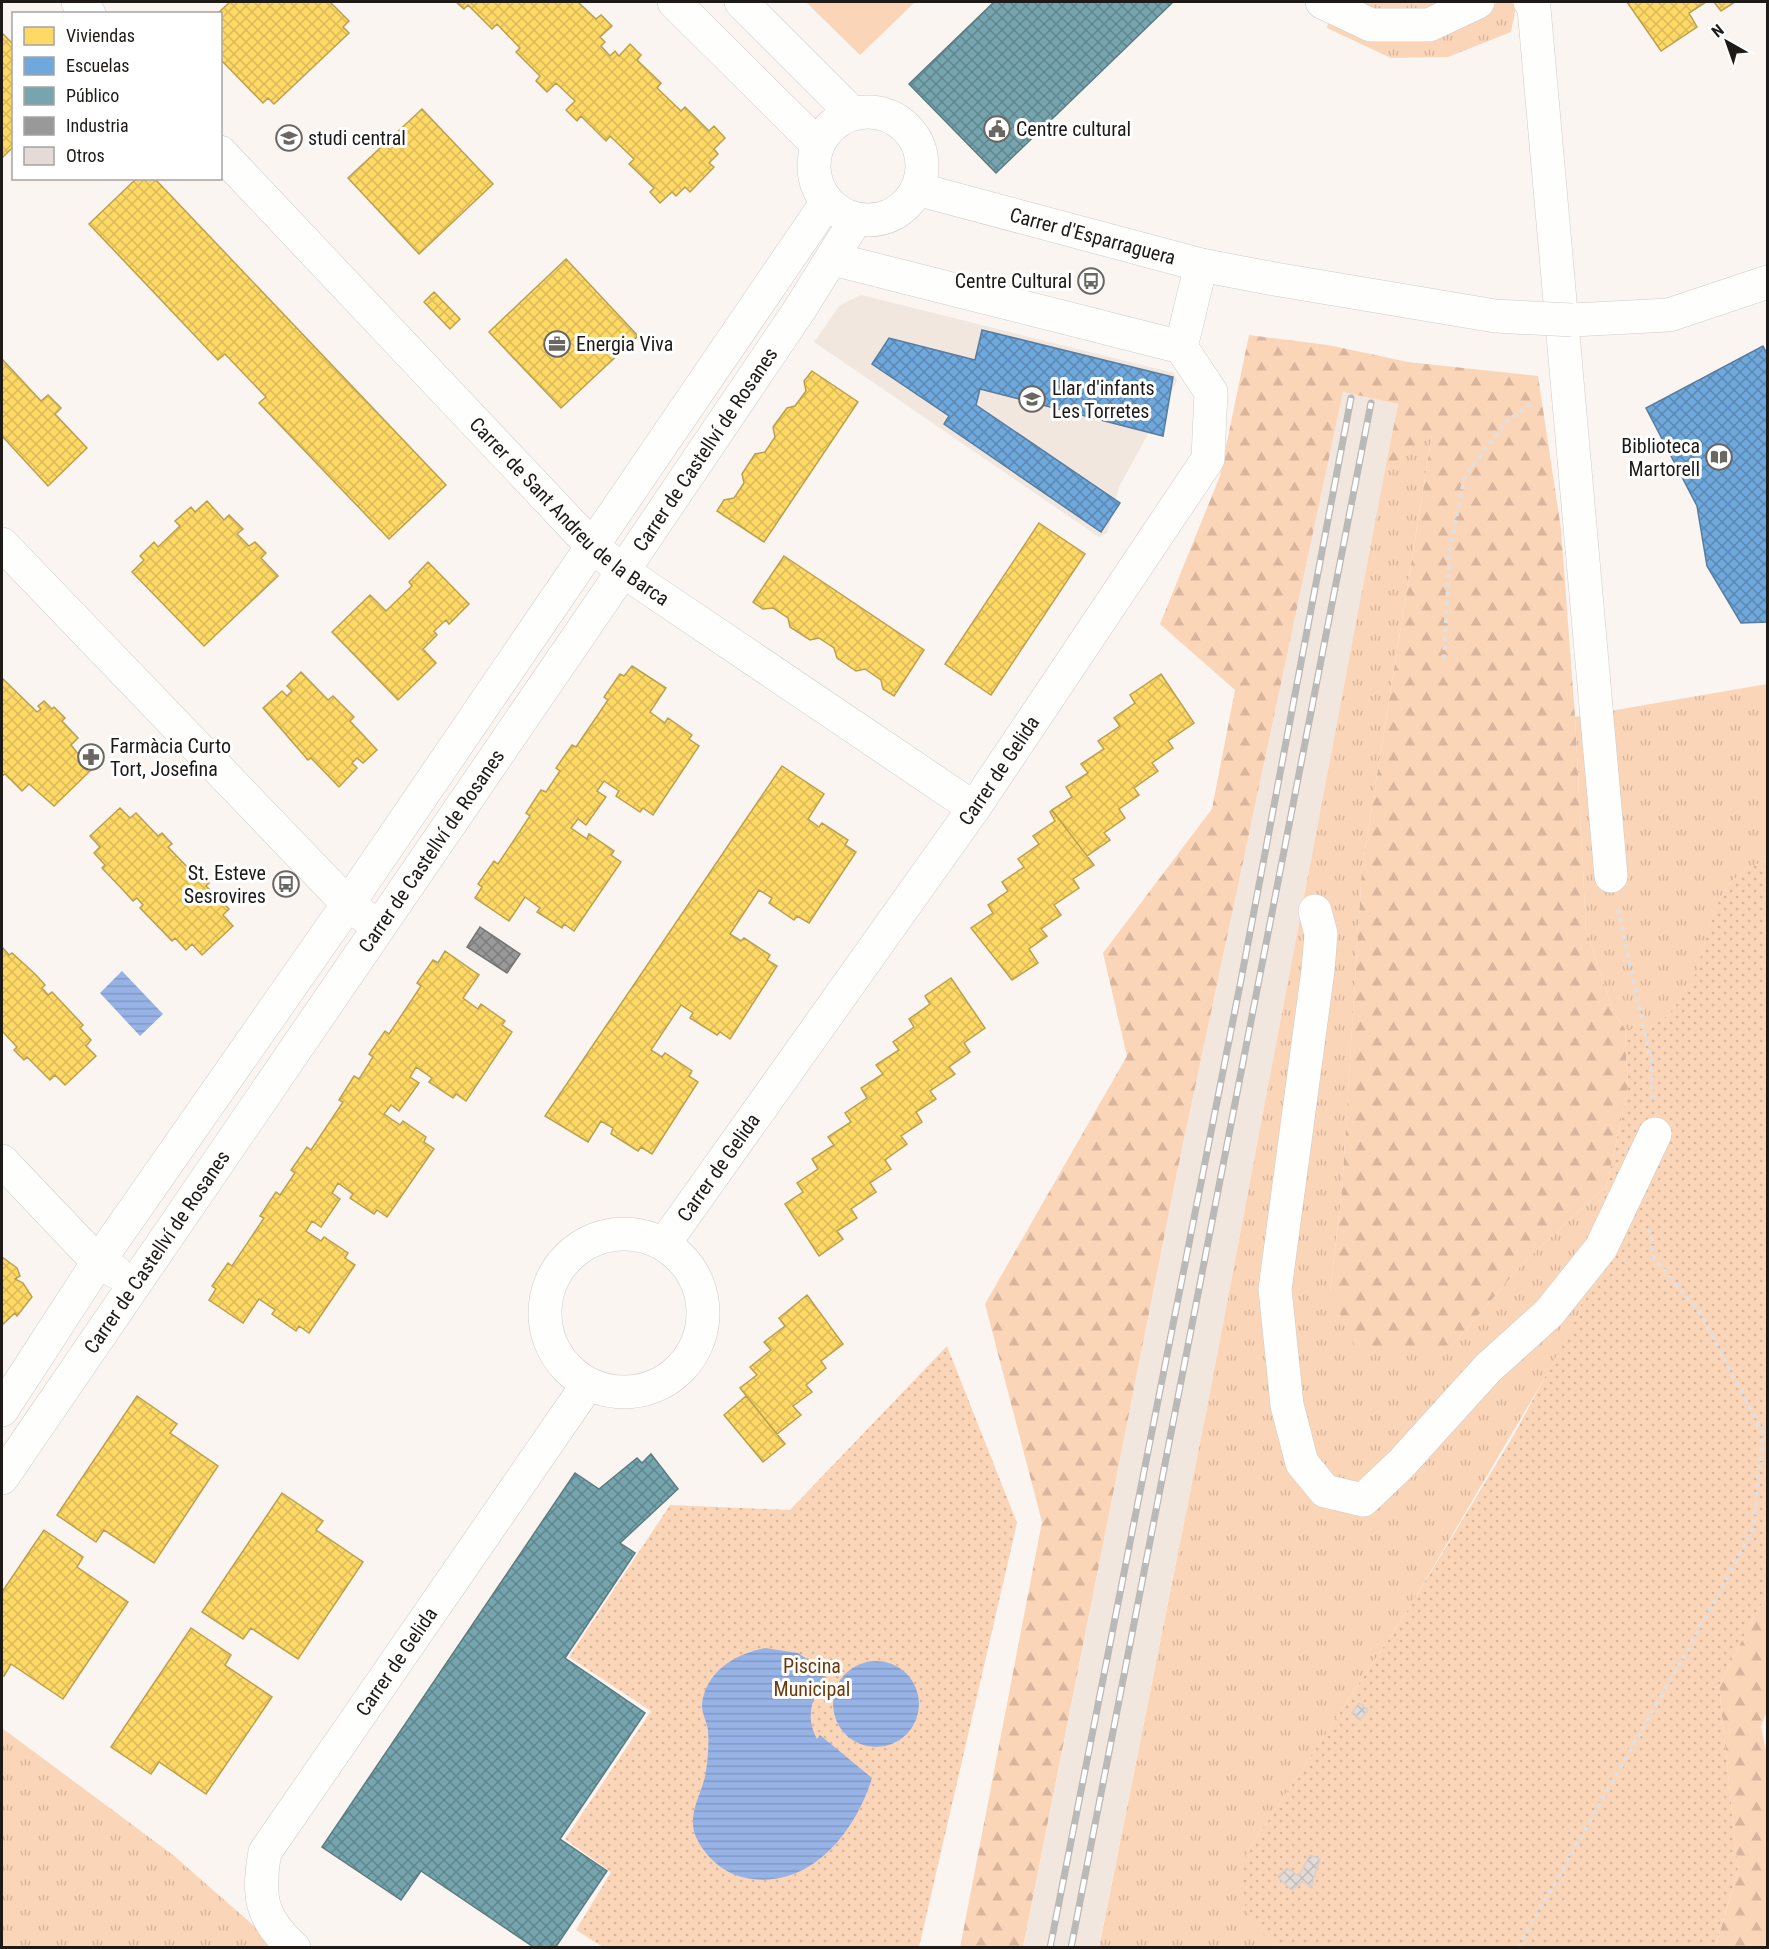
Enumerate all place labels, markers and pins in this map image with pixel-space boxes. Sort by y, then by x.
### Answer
public building icon: Centre cultural [982,114,1012,144]
place label: Centre cultural [1016,117,1131,141]
school or university icon: studi central [274,123,304,153]
place label: studi central [308,126,406,150]
bus stop icon: Centre Cultural [1076,266,1106,296]
place label: Centre Cultural [955,269,1072,293]
office icon: Energia Viva [542,329,572,359]
place label: Energia Viva [576,332,673,356]
place label: Llar d'infants Les Torretes [1052,376,1155,423]
school or university icon: Llar d'infants Les Torretes [1017,384,1047,414]
place label: Biblioteca Martorell [1621,434,1700,481]
library icon: Biblioteca Martorell [1704,442,1734,472]
place label: Farmàcia Curto Tort, Josefina [110,734,231,781]
pharmacy icon: Farmàcia Curto Tort, Josefina [76,742,106,772]
place label: St. Esteve Sesrovires [184,861,266,908]
bus stop icon: St. Esteve Sesrovires [271,869,301,899]

